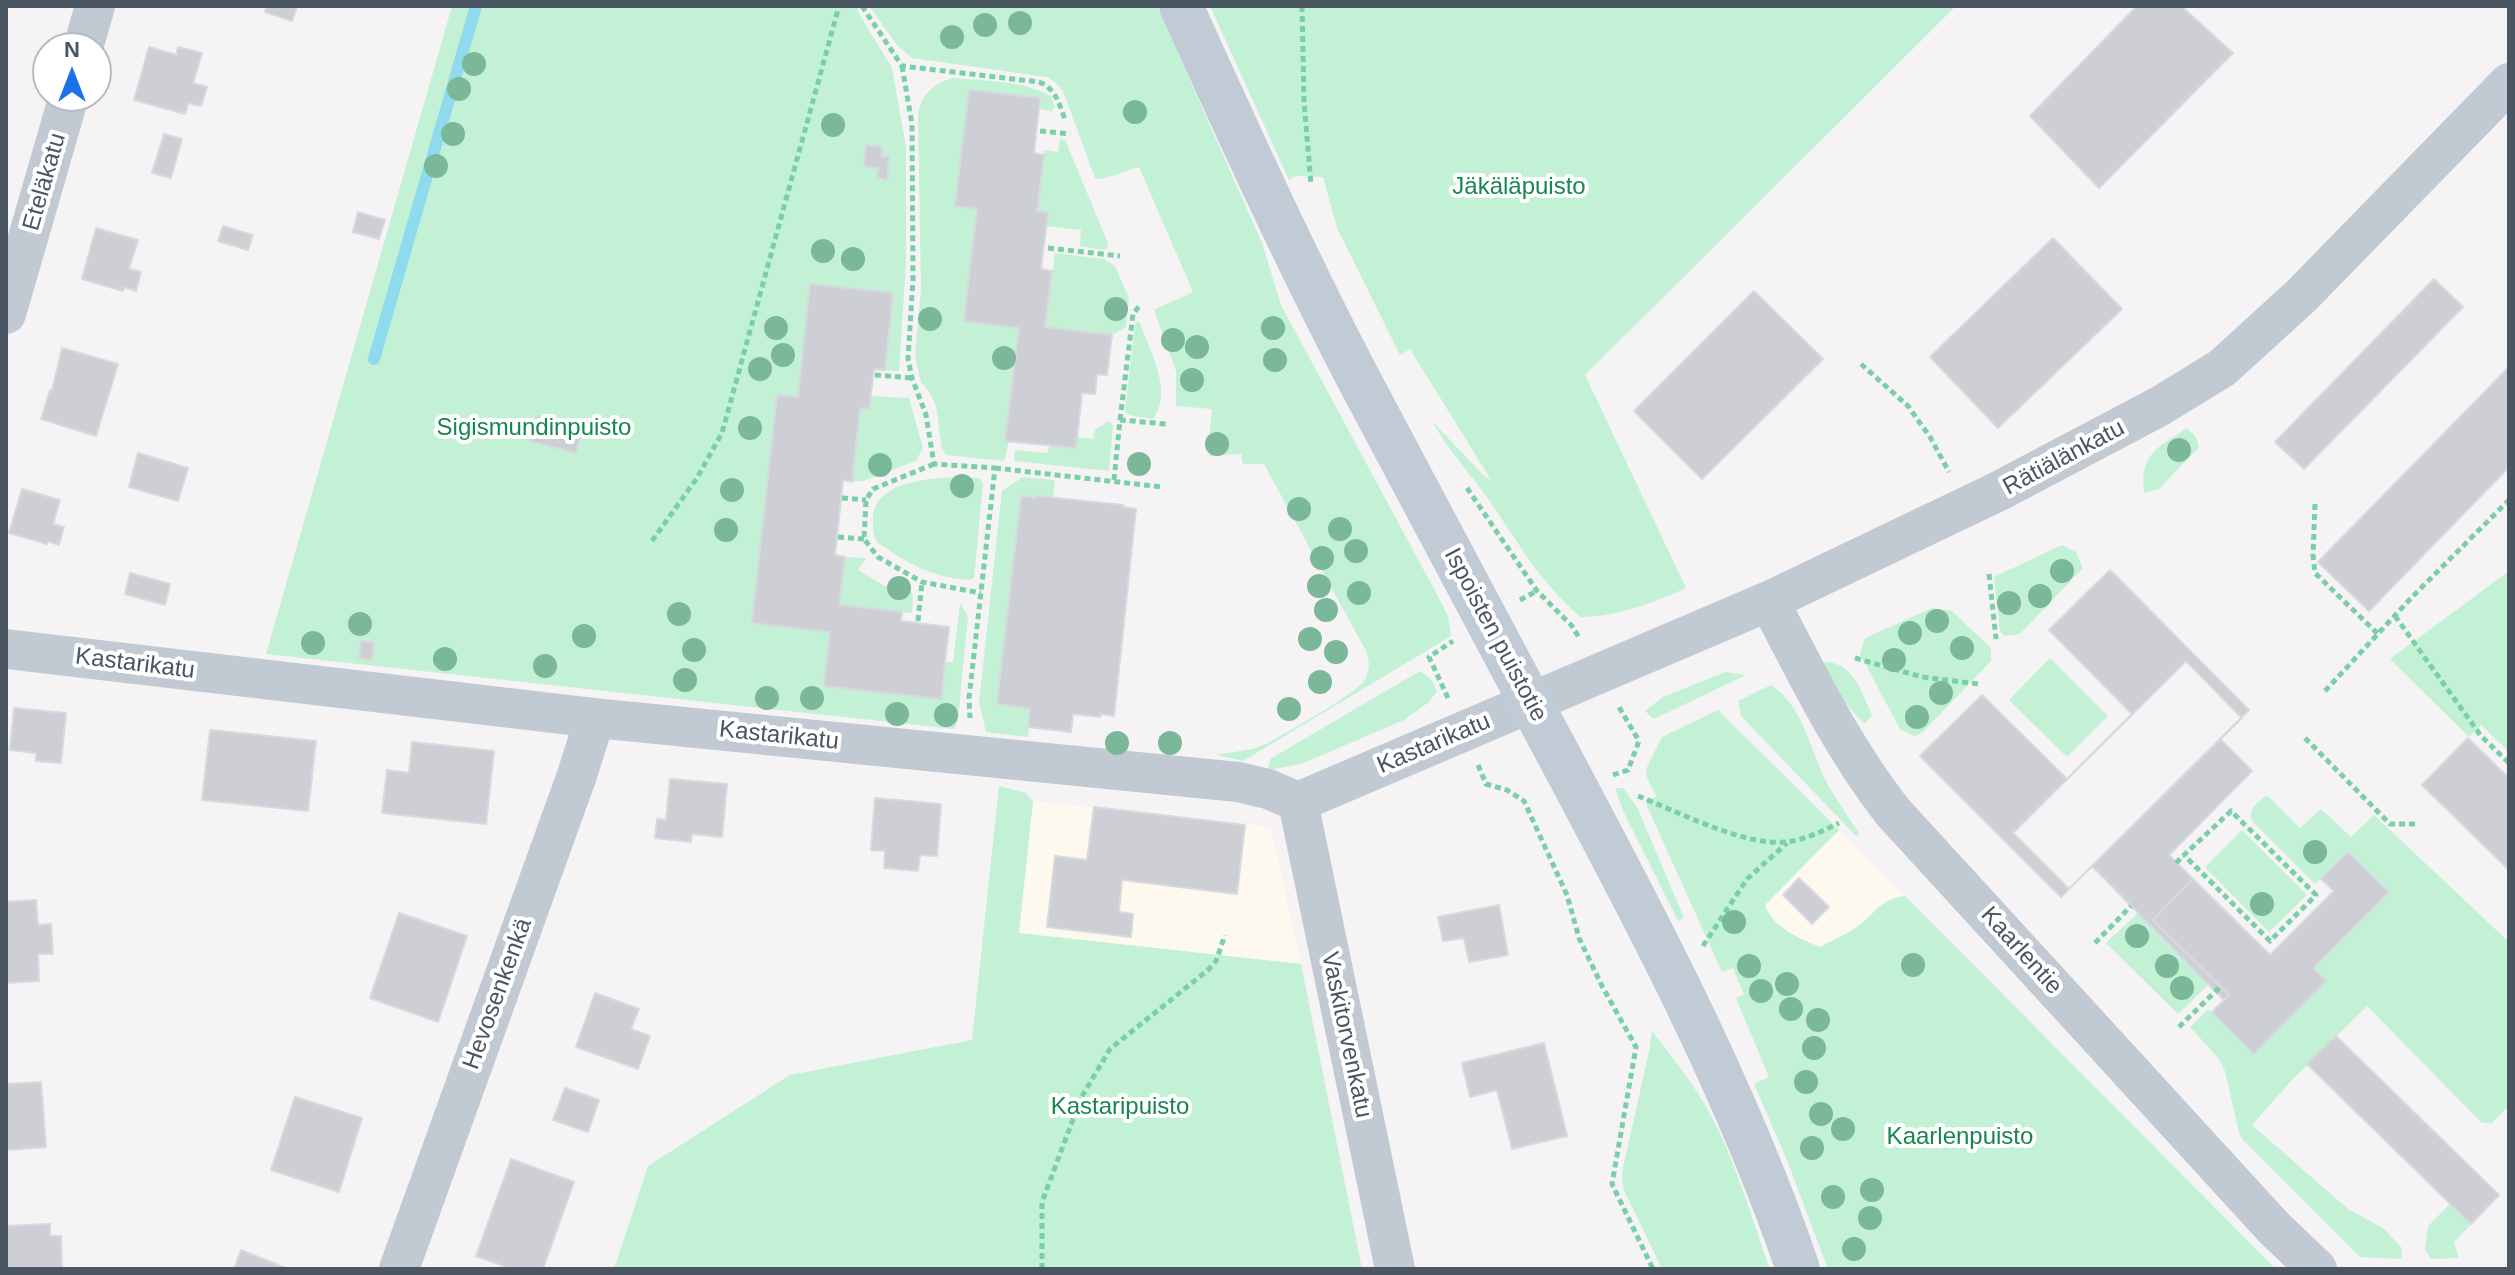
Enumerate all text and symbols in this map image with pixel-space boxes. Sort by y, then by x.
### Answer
north arrow [32,32,112,112]
text: N [64,37,80,62]
street label: Eteläkatu [17,130,73,234]
park label: Jäkäläpuisto [1452,173,1586,201]
park label: Sigismundinpuisto [437,414,631,442]
street label: Rätiälänkatu [1998,414,2130,502]
street label: Ispoisten puistotie [1437,543,1553,727]
street label: Kastarikatu [74,642,196,686]
street label: Kastarikatu [1373,707,1495,781]
street label: Kastarikatu [718,715,840,757]
street label: Kaarlentie [1974,901,2068,1001]
street label: Hevosenkenkä [457,914,539,1074]
street label: Vaskitorvenkatu [1314,949,1378,1121]
park label: Kastaripuisto [1051,1093,1189,1121]
park label: Kaarlenpuisto [1887,1123,2033,1151]

